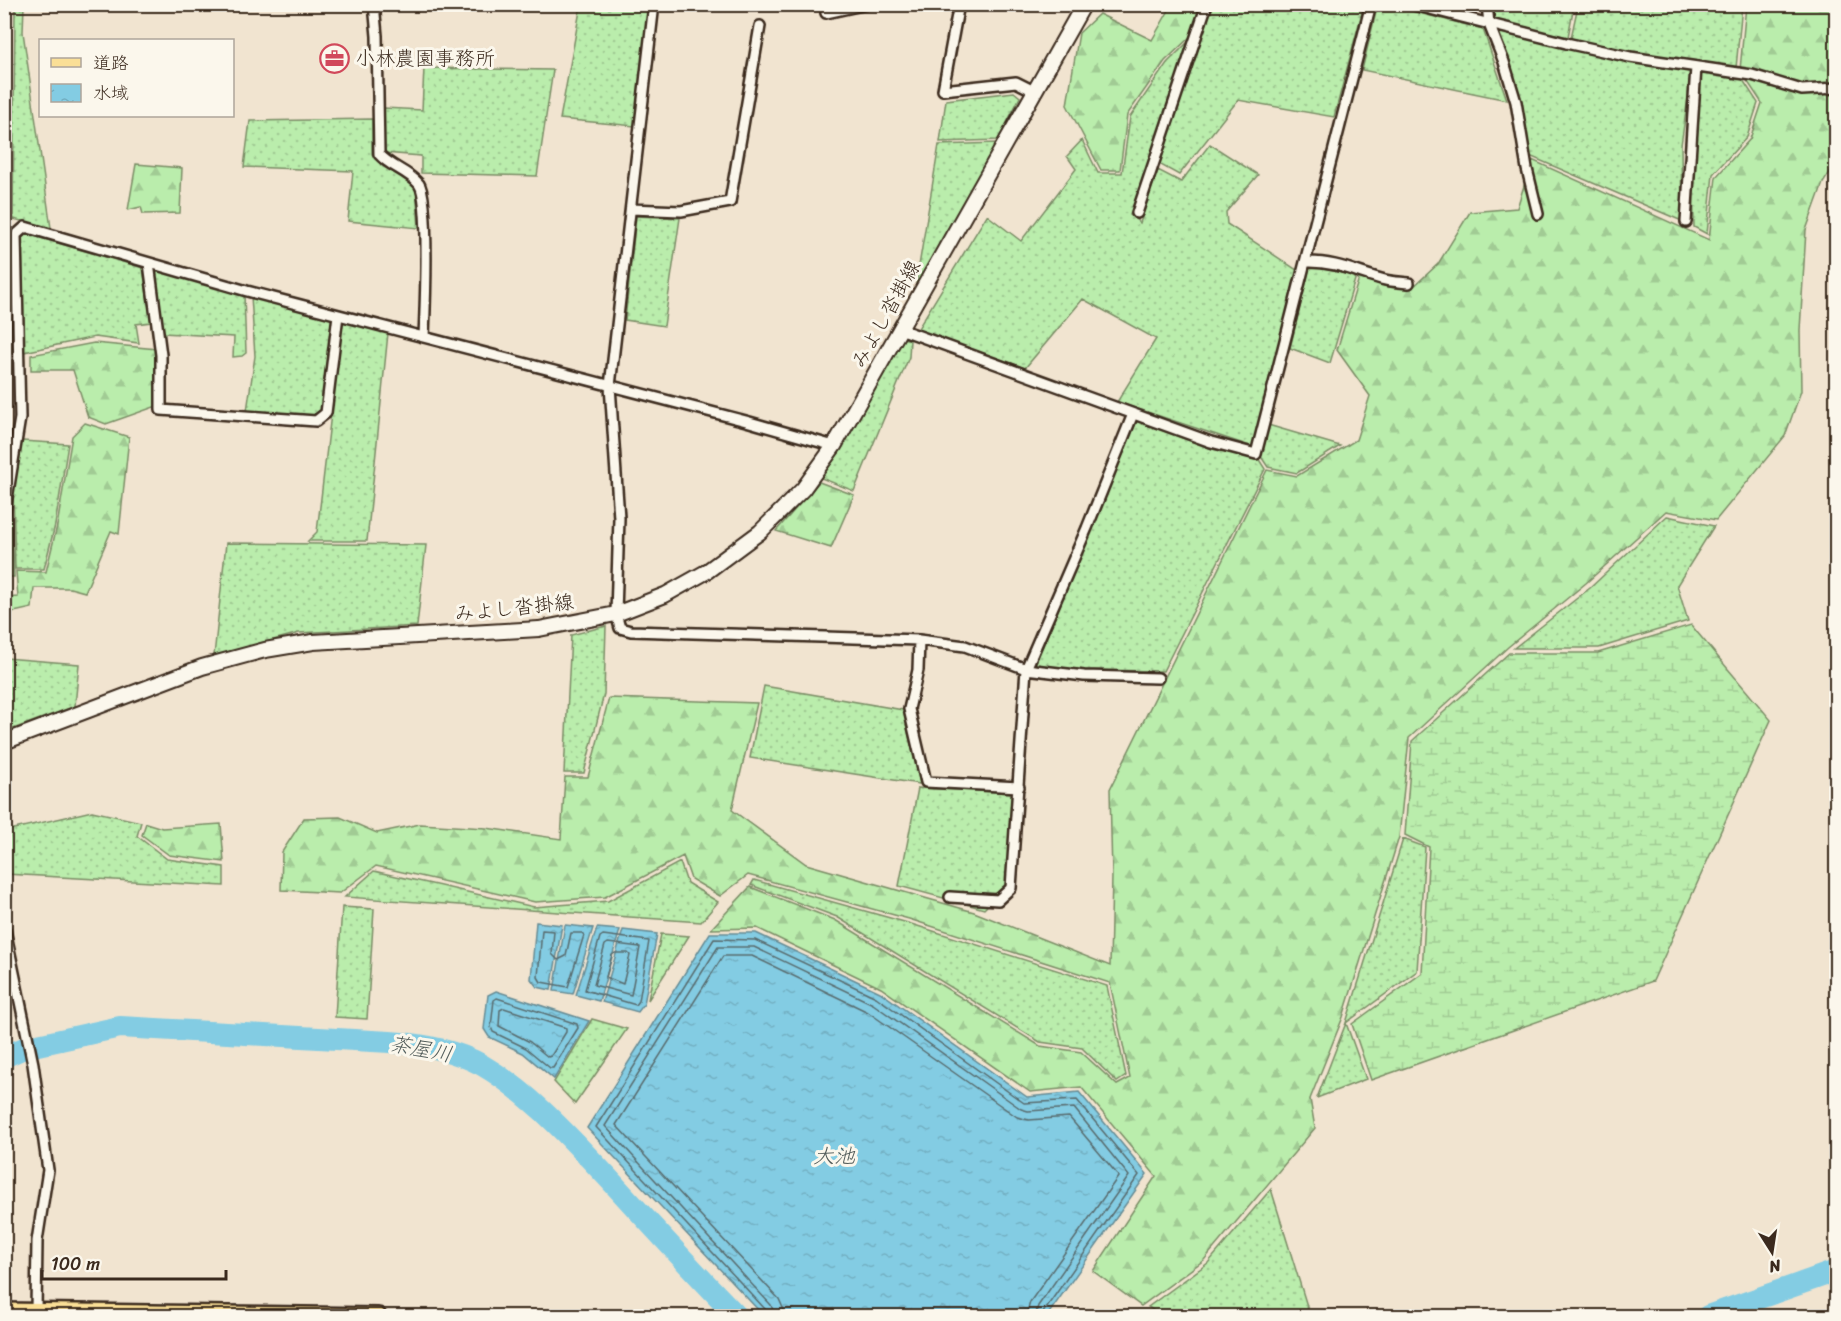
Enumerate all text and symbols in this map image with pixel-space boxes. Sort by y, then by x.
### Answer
legend [39,39,234,117]
place label: 小林農園事務所 [355,41,495,76]
office icon: 小林農園事務所 [318,42,350,74]
text: 道路 [93,47,129,79]
text: 水域 [93,77,129,109]
street label: みよし沓掛線 [842,253,930,375]
street label: みよし沓掛線 [452,584,576,632]
water label: 茶屋川 [386,1024,456,1074]
water label: 大池 [813,1137,856,1175]
north arrow [1742,1222,1802,1282]
scale bar [42,1243,226,1281]
text: 100 m [51,1248,100,1280]
text: N [1766,1251,1784,1282]

